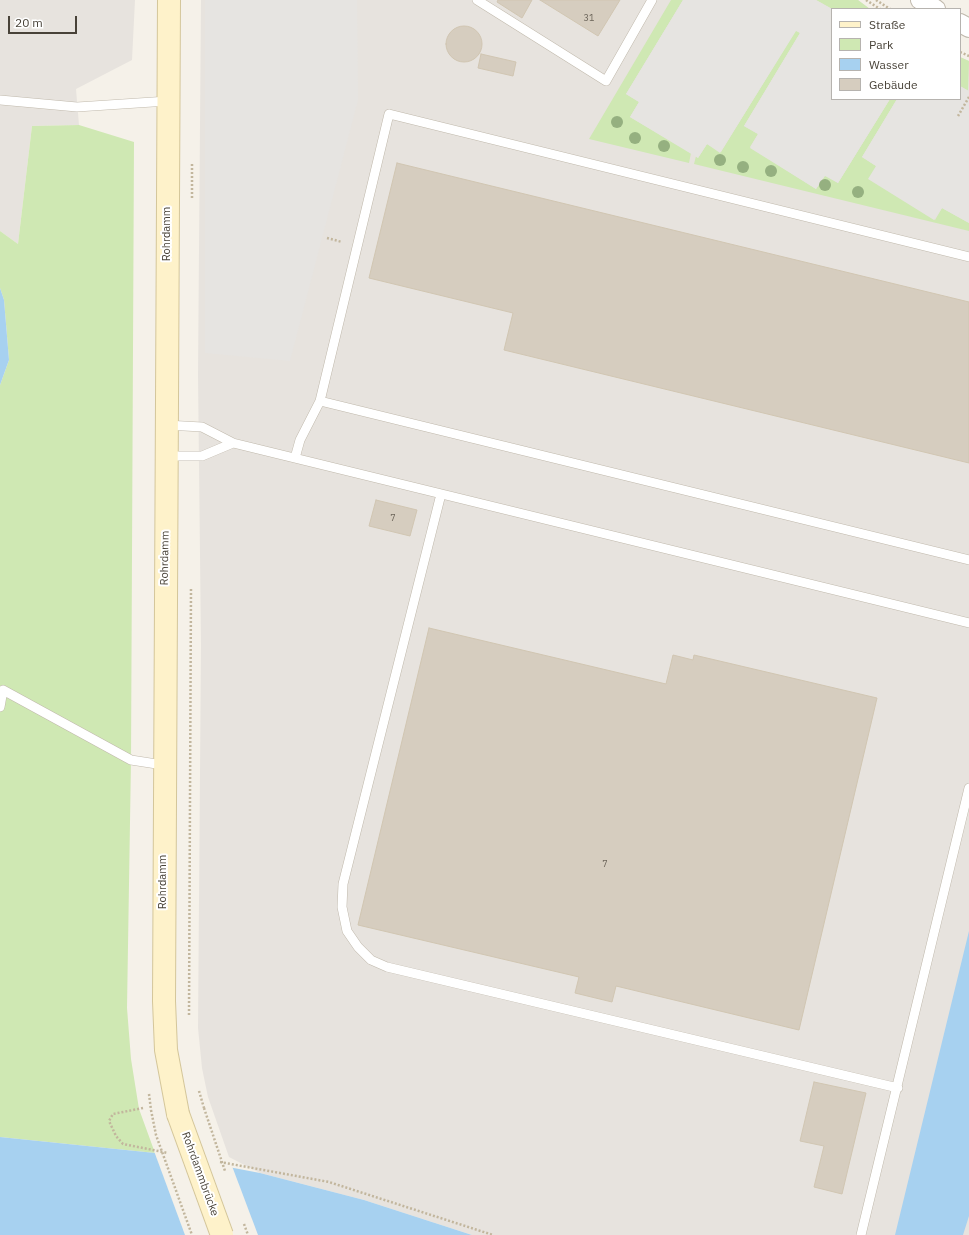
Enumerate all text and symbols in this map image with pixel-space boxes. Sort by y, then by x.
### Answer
scale bar [10,8,79,34]
legend [831,8,961,100]
house number: 31 [584,13,594,23]
text: 20 m [15,15,43,30]
text: Straße [869,17,905,32]
text: Park [869,37,893,52]
text: Wasser [869,57,909,72]
text: Gebäude [869,77,918,92]
street label: Rohrdamm [160,207,174,261]
house number: 7 [390,513,396,523]
street label: Rohrdamm [158,531,172,585]
street label: Rohrdamm [156,855,170,909]
house number: 7 [602,859,608,869]
street label: Rohrdammbrücke [179,1130,221,1218]

